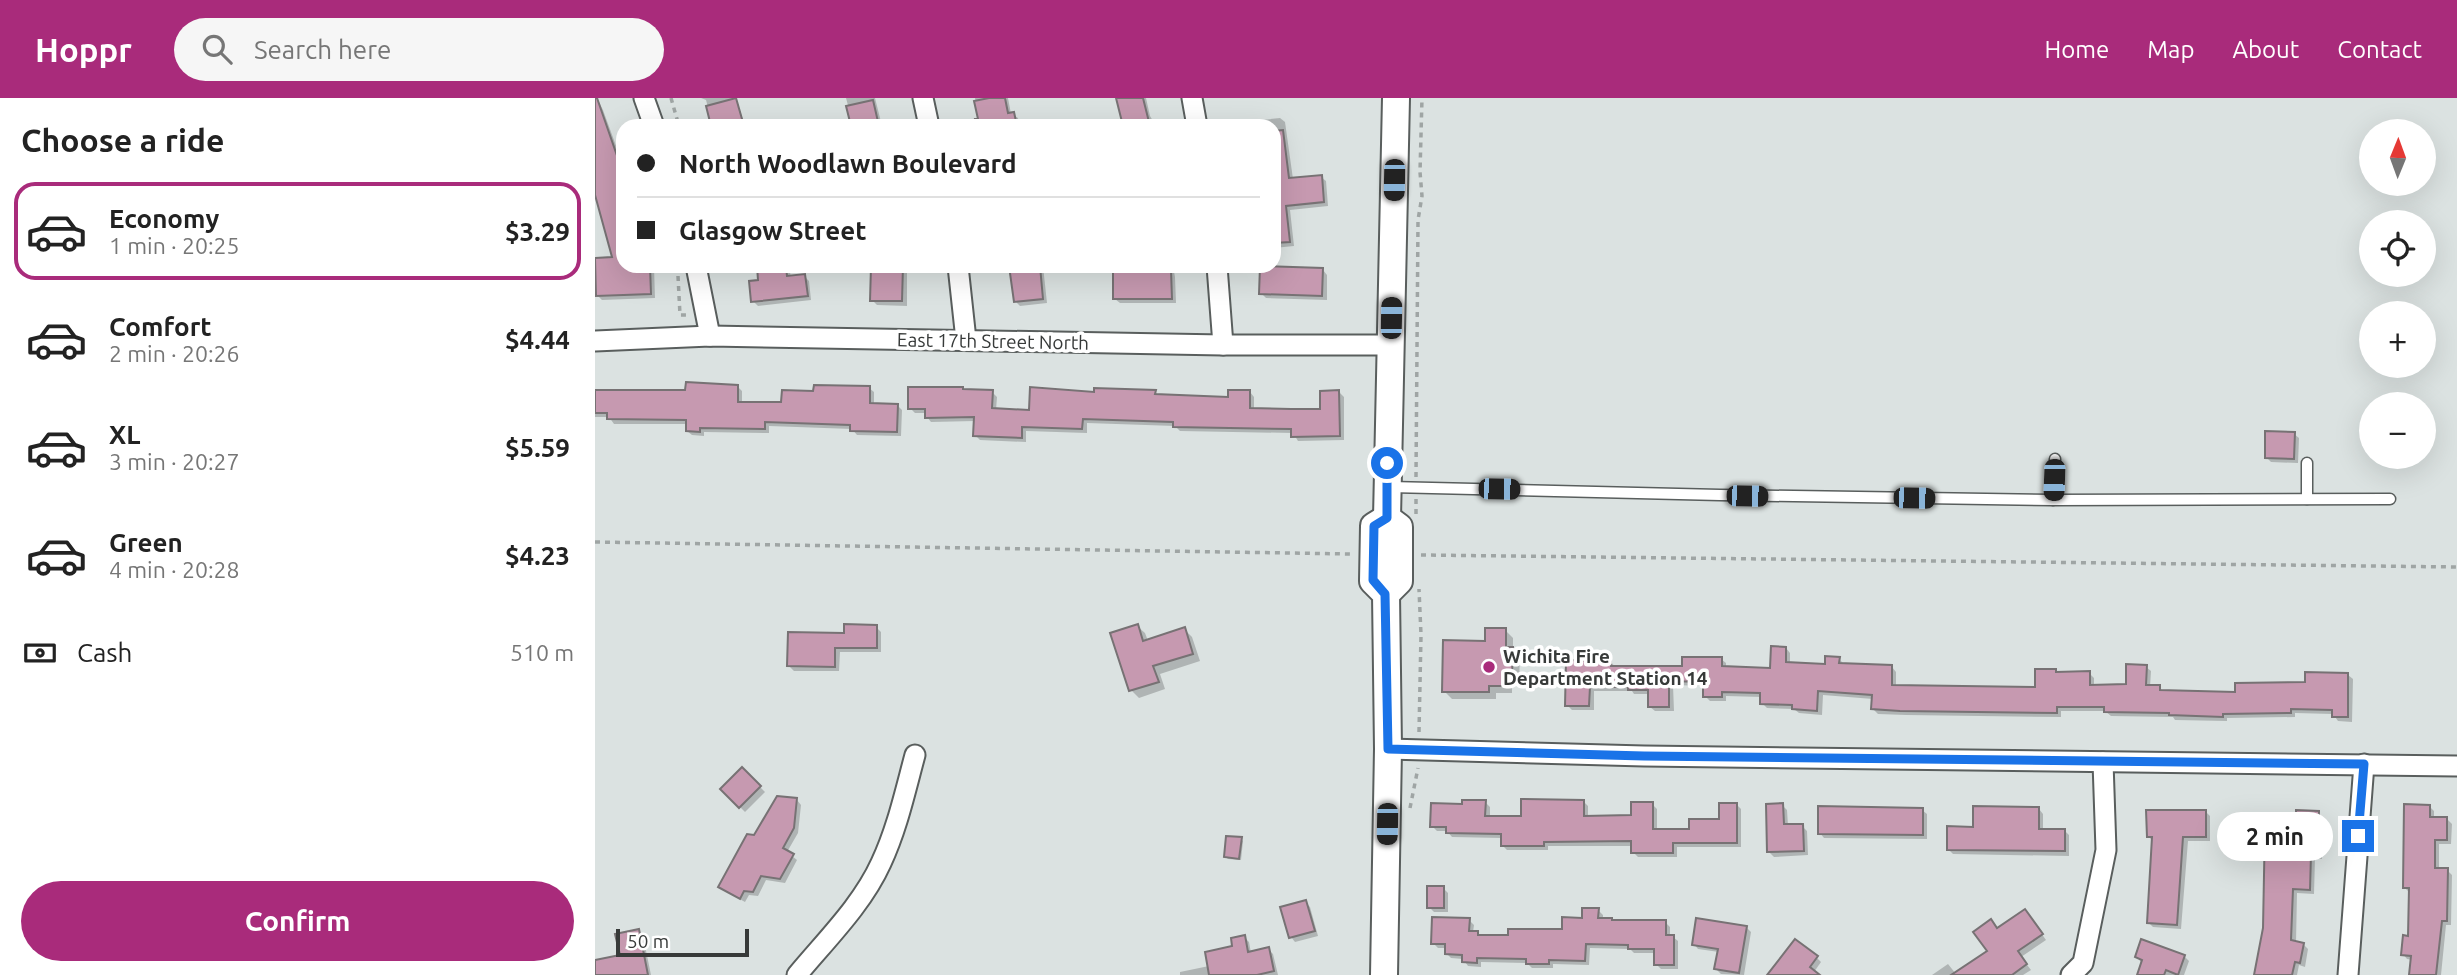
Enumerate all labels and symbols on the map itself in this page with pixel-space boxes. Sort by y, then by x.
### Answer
north arrow [2359,119,2436,196]
car [1384,159,1405,201]
car [1381,297,1402,339]
street label: East 17th Street North [897,328,1089,354]
route start [1371,447,1403,479]
car [2043,459,2066,501]
car [1478,478,1521,500]
car [1726,485,1769,507]
car [1893,487,1936,509]
place label: Wichita Fire Department Station 14 [1503,645,1708,689]
marker: Wichita Fire Department Station 14 [1481,659,1497,675]
car [1377,803,1398,845]
callout: 2 min [2218,812,2333,860]
route end [2342,820,2374,852]
scale bar [616,926,749,958]

